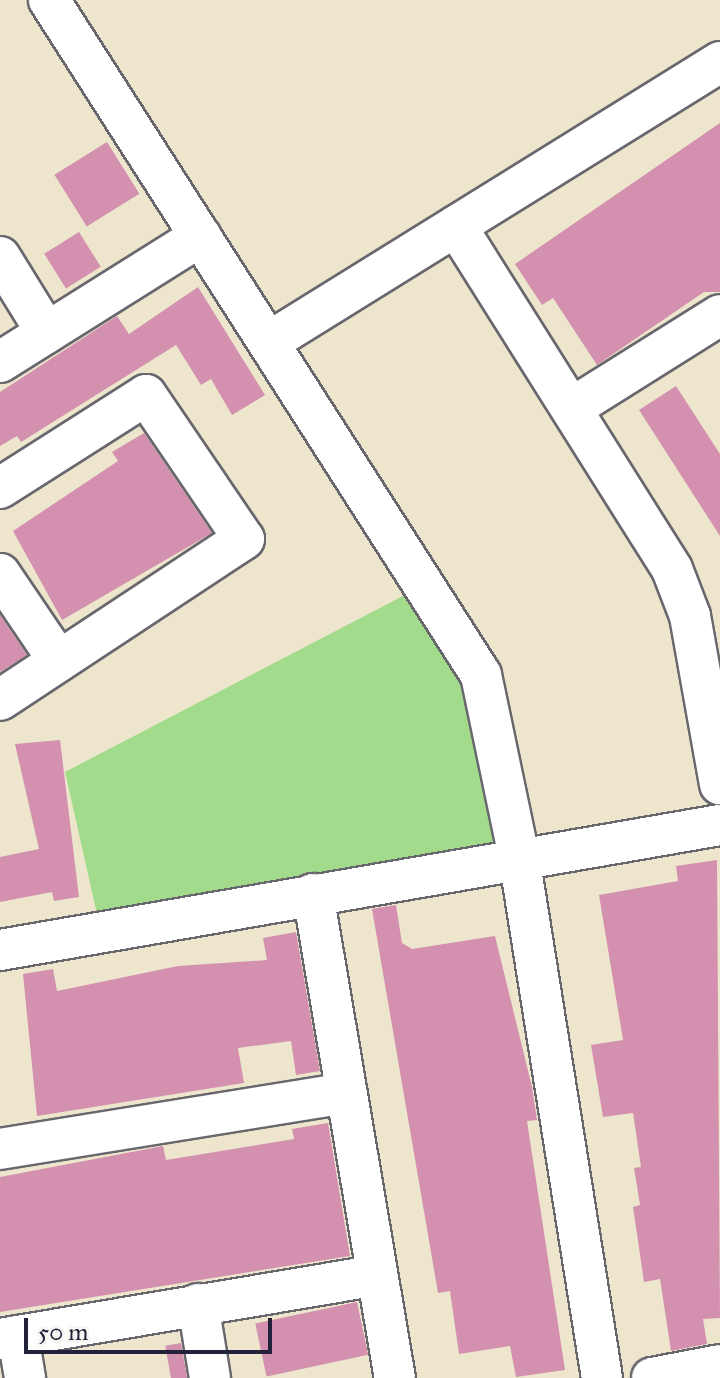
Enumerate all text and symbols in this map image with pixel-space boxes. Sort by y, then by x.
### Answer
scale bar [28,1302,276,1352]
text: 50 m [38,1317,88,1347]

